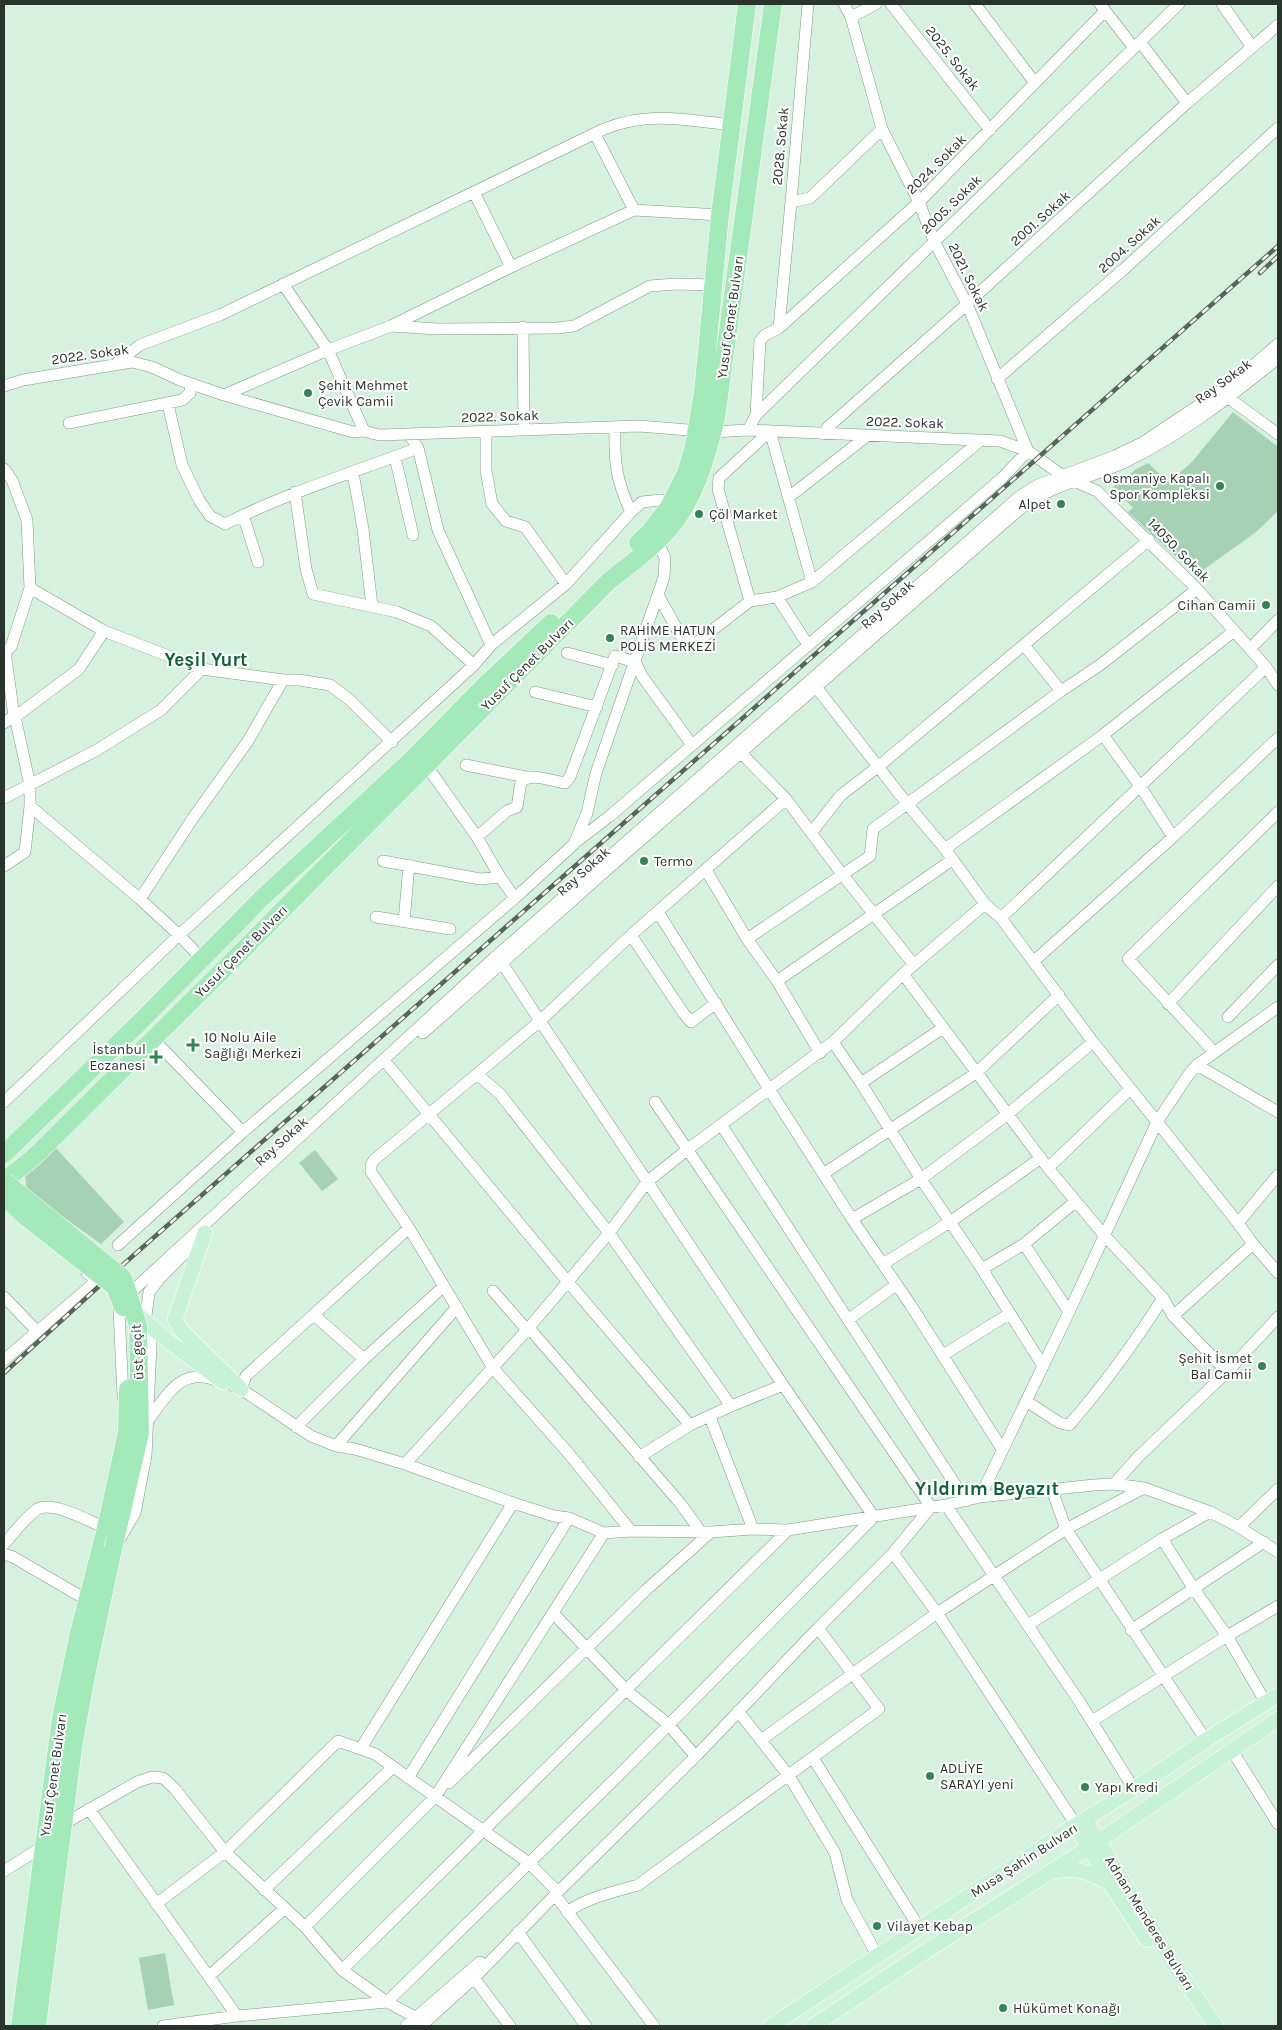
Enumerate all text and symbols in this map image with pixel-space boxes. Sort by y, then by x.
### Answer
street label: 2025. Sokak [922,22,983,94]
street label: 2028. Sokak [769,106,792,186]
street label: 2024. Sokak [903,131,970,198]
street label: 2005. Sokak [917,171,985,238]
street label: 2001. Sokak [1007,187,1074,250]
street label: 2004. Sokak [1095,212,1164,277]
street label: 2021. Sokak [945,240,993,315]
street label: Yusuf Çenet Bulvarı [713,254,748,380]
street label: 2022. Sokak [50,341,130,368]
street label: Ray Sokak [1192,355,1255,408]
place label: Şehit Mehmet Çevik Camii [318,377,408,410]
marker: Şehit Mehmet Çevik Camii [302,387,314,399]
street label: 2022. Sokak [461,407,539,426]
street label: 2022. Sokak [866,413,944,432]
place label: Osmaniye Kapalı Spor Kompleksi [1103,470,1210,503]
marker: Osmaniye Kapalı Spor Kompleksi [1214,480,1226,492]
place label: Alpet [1018,496,1051,513]
marker: Alpet [1055,498,1067,510]
place label: Çöl Market [709,506,777,523]
marker: Çöl Market [693,508,705,520]
street label: 14050. Sokak [1144,515,1213,586]
street label: Ray Sokak [857,576,918,633]
place label: Cihan Camii [1178,597,1256,614]
marker: Cihan Camii [1260,599,1272,611]
street label: Yusuf Çenet Bulvarı [477,614,577,714]
place label: RAHİME HATUN POLİS MERKEZİ [620,622,716,655]
marker: RAHİME HATUN POLİS MERKEZİ [604,632,616,644]
district label: Yeşil Yurt [165,649,247,671]
street label: Ray Sokak [553,843,614,900]
place label: Termo [654,853,693,870]
marker: Termo [638,855,650,867]
street label: Yusuf Çenet Bulvarı [191,901,291,1001]
place label: 10 Nolu Aile Sağlığı Merkezi [204,1029,302,1062]
marker: 10 Nolu Aile Sağlığı Merkezi [186,1038,200,1052]
place label: İstanbul Eczanesi [89,1041,146,1074]
marker: İstanbul Eczanesi [150,1051,162,1063]
street label: Ray Sokak [251,1113,312,1170]
street label: üst geçit [128,1323,147,1380]
place label: Şehit İsmet Bal Camii [1178,1350,1252,1383]
marker: Şehit İsmet Bal Camii [1256,1360,1268,1372]
district label: Yıldırım Beyazıt [915,1478,1059,1500]
street label: Yusuf Çenet Bulvarı [36,1712,71,1838]
place label: ADLİYE SARAYI yeni [940,1760,1014,1793]
marker: ADLİYE SARAYI yeni [924,1770,936,1782]
place label: Yapı Kredi [1095,1779,1158,1796]
marker: Yapı Kredi [1079,1781,1091,1793]
street label: Musa Şahin Bulvarı [967,1819,1081,1901]
street label: Adnan Menderes Bulvarı [1101,1853,1198,1994]
place label: Vilayet Kebap [887,1918,973,1935]
marker: Vilayet Kebap [871,1920,883,1932]
place label: Hükümet Konağı [1013,2000,1120,2017]
marker: Hükümet Konağı [997,2002,1009,2014]

